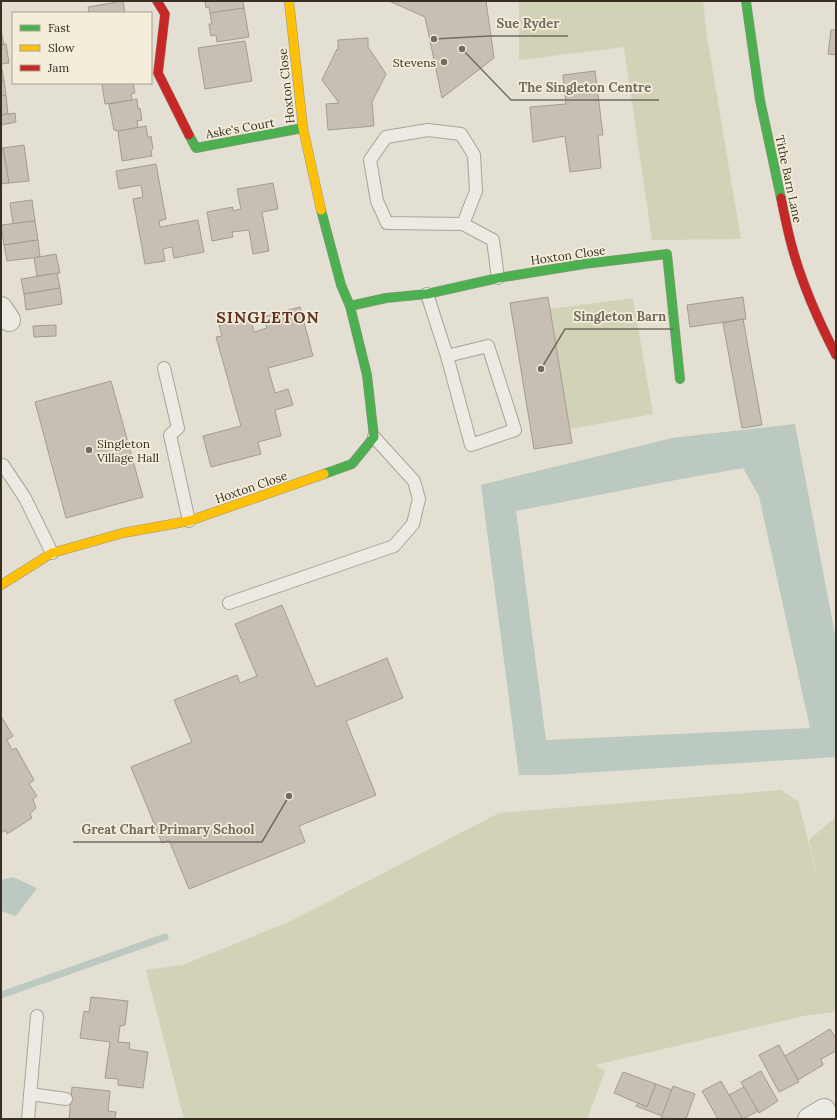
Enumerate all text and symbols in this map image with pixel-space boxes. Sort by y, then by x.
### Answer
callout: Sue Ryder [489,11,568,36]
legend [12,12,152,84]
text: Sue Ryder [497,15,560,32]
text: Fast [48,20,71,35]
text: Slow [48,40,75,55]
street label: Hoxton Close [275,47,297,124]
place label: Stevens [393,55,436,70]
marker: Stevens [439,57,449,67]
text: Jam [47,60,69,75]
callout: The Singleton Centre [511,75,659,100]
text: The Singleton Centre [519,79,651,96]
street label: Aske's Court [203,115,276,142]
street label: Tithe Barn Lane [772,134,806,225]
street label: Hoxton Close [530,242,607,268]
callout: Singleton Barn [565,304,674,329]
district label: SINGLETON [216,307,320,327]
text: Singleton Barn [574,308,667,325]
place label: Singleton Village Hall [96,436,159,465]
marker: Singleton Village Hall [84,445,94,455]
street label: Hoxton Close [213,467,289,506]
callout: Great Chart Primary School [73,817,262,842]
text: Great Chart Primary School [81,821,255,838]

